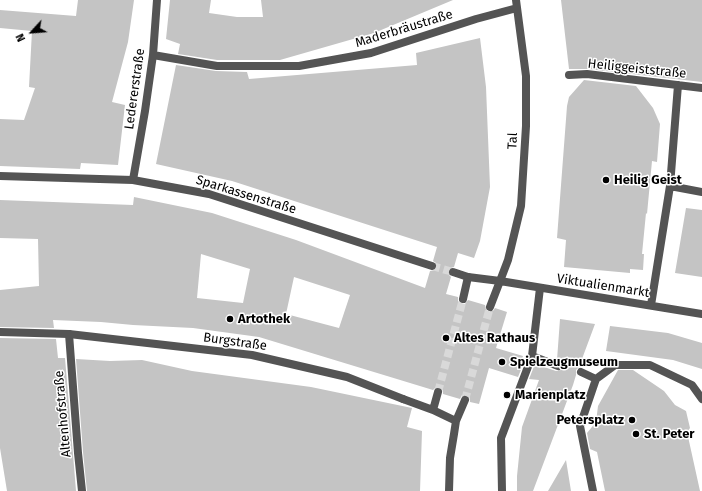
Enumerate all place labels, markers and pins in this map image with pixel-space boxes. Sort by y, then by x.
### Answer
place label: Heilig Geist [614,172,682,188]
marker: Heilig Geist [601,175,611,185]
place label: Artothek [238,311,290,327]
marker: Artothek [225,314,235,324]
place label: Altes Rathaus [454,330,535,346]
marker: Altes Rathaus [441,333,451,343]
place label: Spielzeugmuseum [510,354,618,370]
marker: Spielzeugmuseum [497,357,507,367]
place label: Marienplatz [515,387,586,403]
marker: Marienplatz [502,390,512,400]
place label: Petersplatz [556,412,624,428]
marker: Petersplatz [627,415,637,425]
place label: St. Peter [644,426,695,442]
marker: St. Peter [631,429,641,439]

